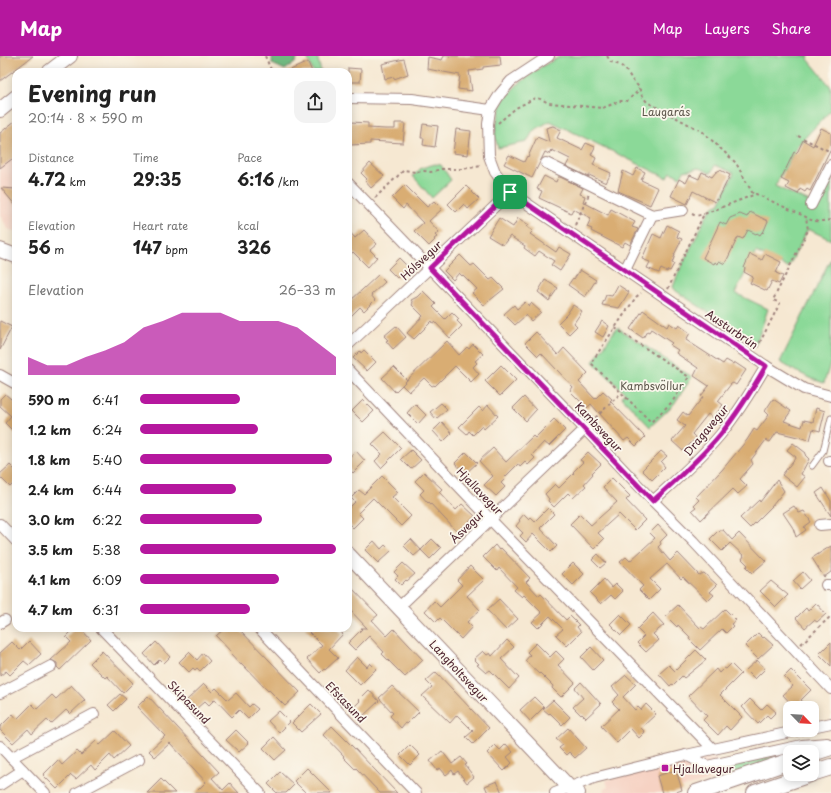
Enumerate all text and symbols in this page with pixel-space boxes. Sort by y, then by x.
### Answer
text: Map [20,14,62,42]
text: Map [653,18,683,39]
text: Layers [705,18,750,39]
text: Share [772,18,811,39]
text: Evening run [28,76,157,109]
button: share [294,81,336,123]
park label: Laugarás [642,103,690,120]
text: 20:14 · 8 × 590 m [28,108,143,127]
text: Distance [28,149,74,166]
text: Time [133,149,159,166]
text: Pace [237,149,262,166]
text: 4.72 [28,166,66,192]
text: 29:35 [133,166,182,192]
text: 6:16 [237,166,274,192]
text: km [66,173,86,190]
text: /km [274,173,299,190]
pin [493,175,527,209]
icon: arrive [499,181,521,203]
text: Elevation [28,217,75,234]
text: Heart rate [133,217,188,234]
text: kcal [237,217,259,234]
text: 56 [28,234,51,260]
text: 147 [133,234,162,260]
text: 326 [237,234,271,260]
street label: Hólsvegur [396,236,446,284]
text: m [51,241,64,258]
text: bpm [162,241,188,258]
text: Elevation [28,280,84,299]
text: 26–33 m [279,280,336,299]
street label: Austurbrún [702,305,762,353]
park label: Kambsvöllur [620,377,685,394]
text: 590 m [28,390,70,409]
text: 6:41 [92,390,118,409]
street label: Kambsvegur [571,398,627,457]
street label: Dragavegur [679,400,733,459]
text: 1.2 km [28,420,71,439]
text: 6:24 [92,420,122,439]
text: 1.8 km [28,450,70,469]
text: 5:40 [92,450,122,469]
street label: Hjallavegur [453,463,508,519]
text: 2.4 km [28,480,74,499]
text: 6:44 [92,480,122,499]
street label: Ásvegur [446,505,489,547]
text: 3.0 km [28,510,75,529]
text: 6:22 [92,510,122,529]
text: 3.5 km [28,540,73,559]
text: 5:38 [92,540,121,559]
text: 4.1 km [28,570,70,589]
text: 6:09 [92,570,122,589]
text: 4.7 km [28,600,73,619]
text: 6:31 [92,600,118,619]
street label: Langholtsvegur [425,636,493,707]
street label: Skipasund [164,676,214,728]
street label: Efstasund [322,678,370,726]
north arrow [783,701,819,737]
map controls [783,701,819,781]
button: layers [783,745,819,781]
place label: Hjallavegur [673,760,735,777]
marker: Hjallavegur [660,763,670,773]

